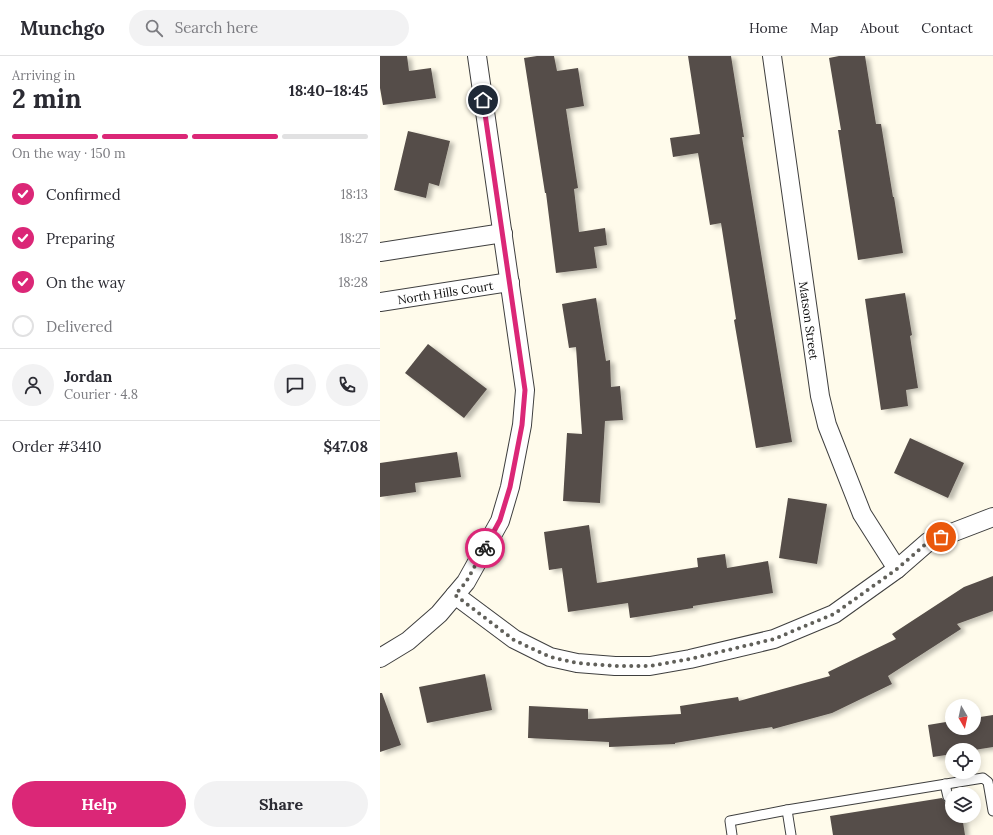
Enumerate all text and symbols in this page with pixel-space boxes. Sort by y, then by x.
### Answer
search box [129,10,409,46]
text: Munchgo [20,16,105,40]
icon: search [143,17,165,39]
text: Search here [175,18,258,37]
text: Home [749,19,788,37]
text: Map [810,19,838,37]
text: About [860,19,899,37]
text: Contact [921,19,973,37]
text: Arriving in [12,67,75,84]
text: 18:40–18:45 [289,81,368,100]
text: 2 min [12,82,82,115]
pin [466,83,500,117]
icon: home [472,89,494,111]
text: On the way · 150 m [12,145,126,162]
icon: check [12,183,34,205]
text: Confirmed [46,185,121,204]
text: 18:13 [341,186,368,203]
icon: check [12,227,34,249]
text: Preparing [46,229,114,248]
text: 18:27 [340,230,368,247]
icon: check [12,271,34,293]
text: On the way [46,273,125,292]
text: 18:28 [338,274,368,291]
street label: North Hills Court [396,277,495,307]
street label: Matson Street [796,280,822,361]
text: Delivered [46,317,113,336]
button: person [12,364,54,406]
button: chat [274,364,316,406]
button: phone [326,364,368,406]
text: Jordan [64,367,112,386]
text: Courier · 4.8 [64,386,138,403]
text: Order #3410 [12,437,102,456]
text: $47.08 [323,437,368,456]
pin [924,520,958,554]
icon: bag [930,526,952,548]
courier [465,528,505,568]
icon: bike [474,537,496,559]
north arrow [945,699,981,735]
map controls [945,699,981,823]
button: locate [945,743,981,779]
button: Help [12,781,186,827]
button: Share [194,781,368,827]
button: layers [945,787,981,823]

